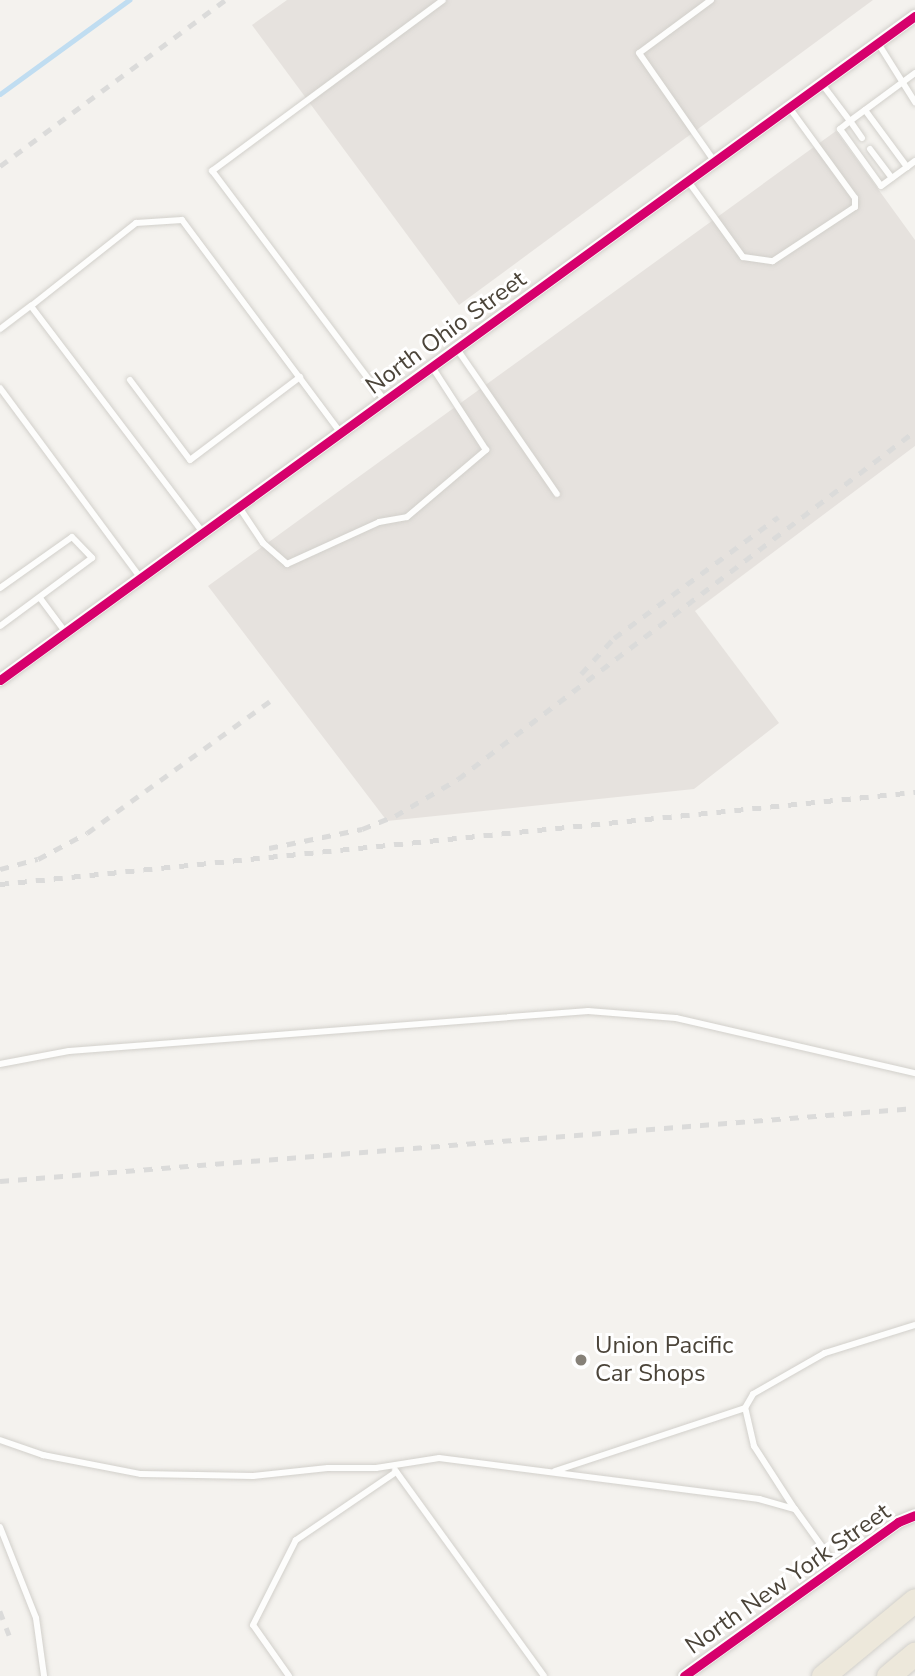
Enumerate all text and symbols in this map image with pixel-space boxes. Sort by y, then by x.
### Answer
street label: North Ohio Street [360,265,532,401]
place label: Union Pacific Car Shops [595,1332,733,1388]
marker: Union Pacific Car Shops [573,1352,589,1368]
street label: North New York Street [680,1497,896,1661]

